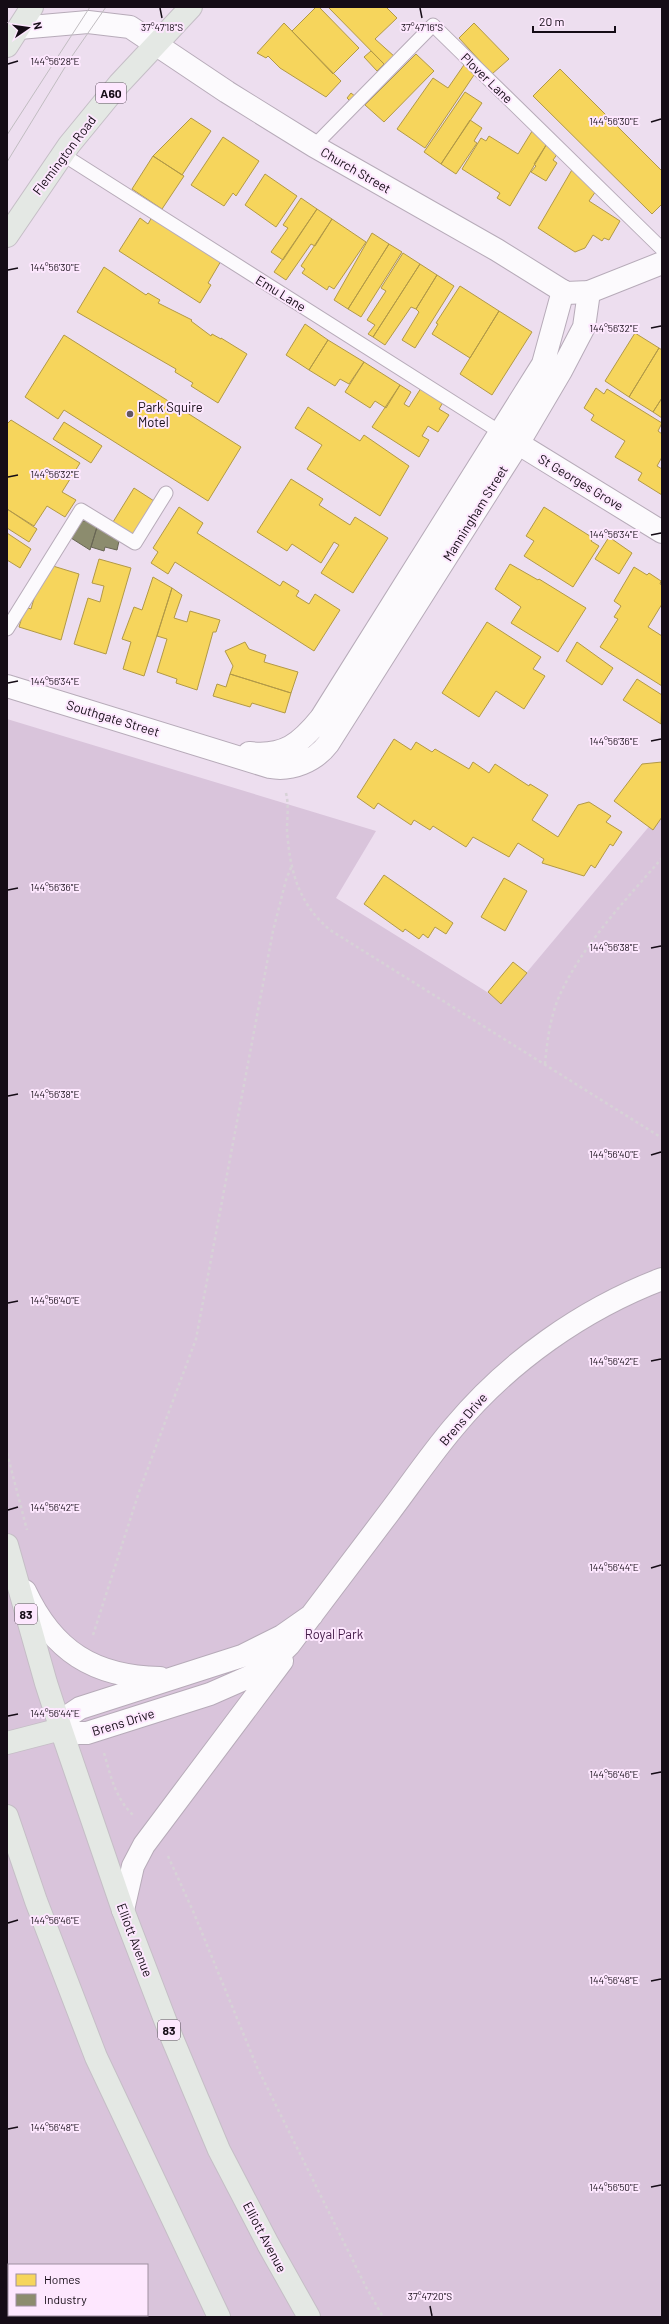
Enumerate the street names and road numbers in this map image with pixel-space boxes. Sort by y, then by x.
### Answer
street label: Plover Lane [458,49,516,107]
road number: A60 [96,83,126,103]
street label: Flemington Road [29,112,99,198]
street label: Church Street [318,143,394,197]
street label: Emu Lane [253,271,309,315]
street label: St Georges Grove [536,450,627,514]
street label: Manningham Street [439,462,511,564]
street label: Southgate Street [65,696,161,740]
street label: Brens Drive [436,1389,490,1449]
road number: 83 [15,1604,37,1624]
street label: Brens Drive [90,1705,156,1739]
street label: Elliott Avenue [114,1901,156,1979]
road number: 83 [158,2020,180,2040]
street label: Elliott Avenue [240,2199,290,2275]

